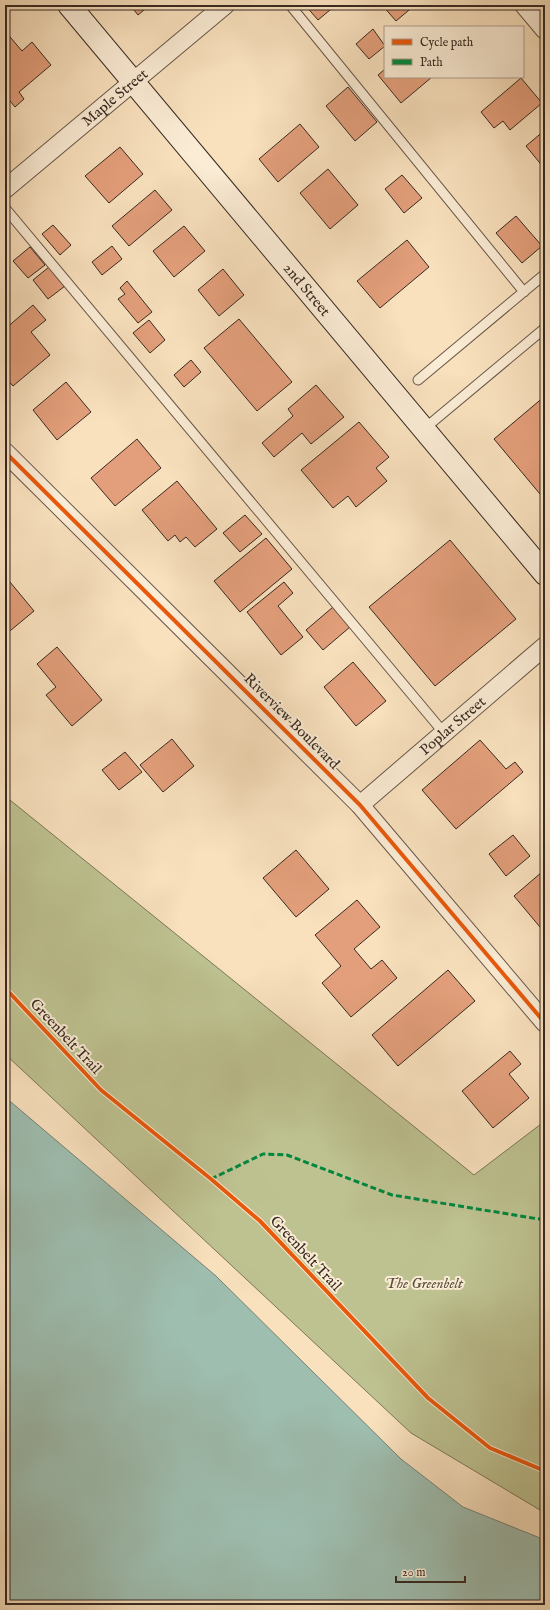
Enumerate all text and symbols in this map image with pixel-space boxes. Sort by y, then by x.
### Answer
legend [384,26,524,78]
text: Cycle path [420,35,474,51]
text: Path [420,55,443,70]
street label: Maple Street [78,65,152,131]
street label: 2nd Street [279,259,334,320]
street label: Riverview Boulevard [240,669,344,774]
street label: Poplar Street [416,692,490,760]
street label: Greenbelt Trail [26,995,106,1079]
street label: Greenbelt Trail [266,1212,346,1296]
park label: The Greenbelt [385,1274,464,1293]
scale bar [396,1558,465,1584]
text: 20 m [402,1565,425,1580]

